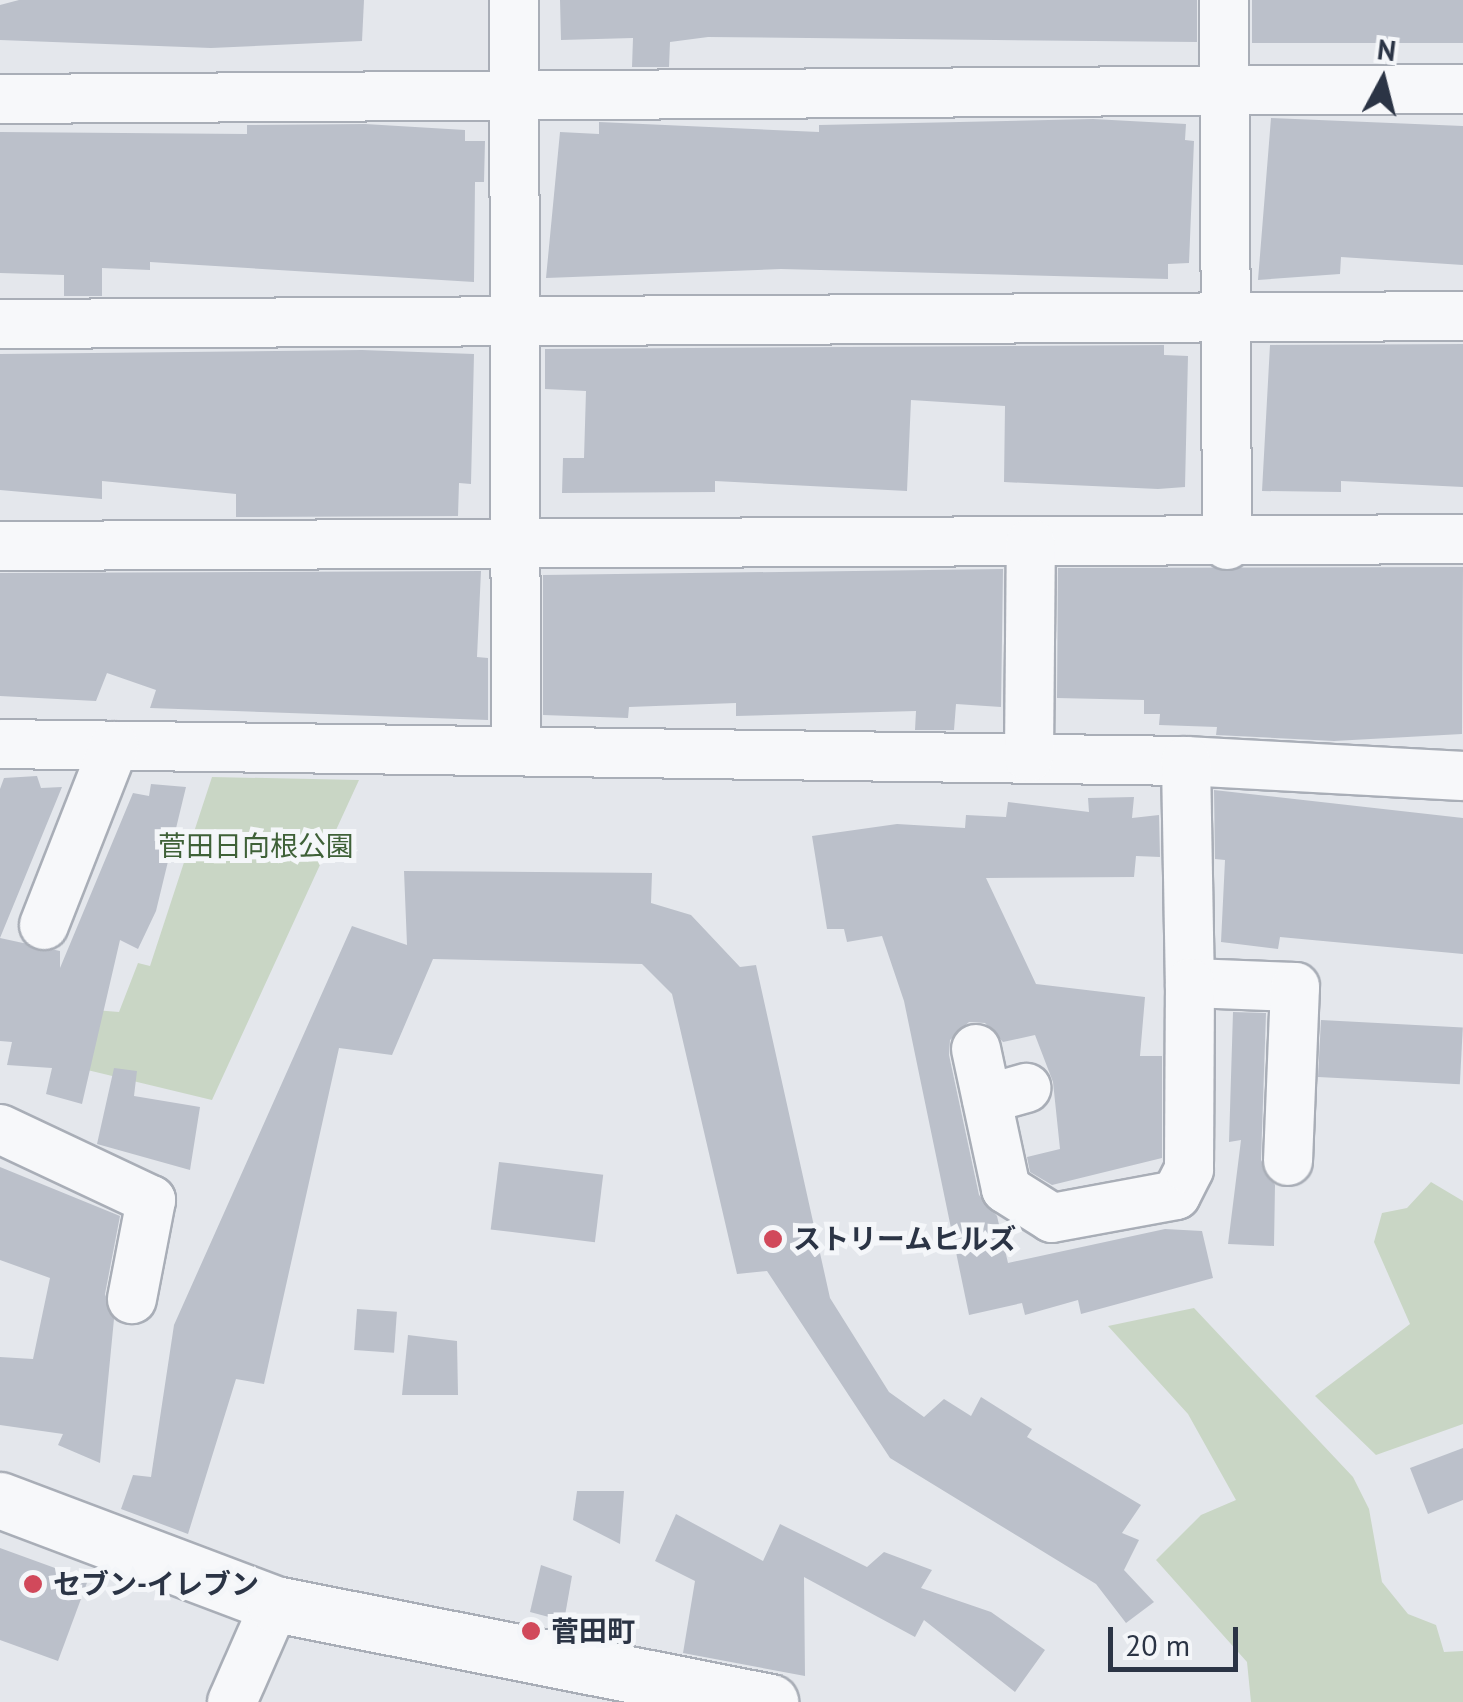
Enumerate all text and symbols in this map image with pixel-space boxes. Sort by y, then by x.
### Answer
north arrow [1333,30,1433,130]
text: N [1375,30,1398,69]
park label: 菅田日向根公園 [158,829,354,863]
place label: ストリームヒルズ [793,1222,1017,1256]
marker: ストリームヒルズ [762,1228,784,1250]
place label: セブン-イレブン [53,1567,259,1601]
marker: セブン-イレブン [22,1573,44,1595]
scale bar [1113,1607,1243,1669]
place label: 菅田町 [551,1614,635,1648]
marker: 菅田町 [520,1620,542,1642]
text: 20 m [1125,1625,1190,1664]

